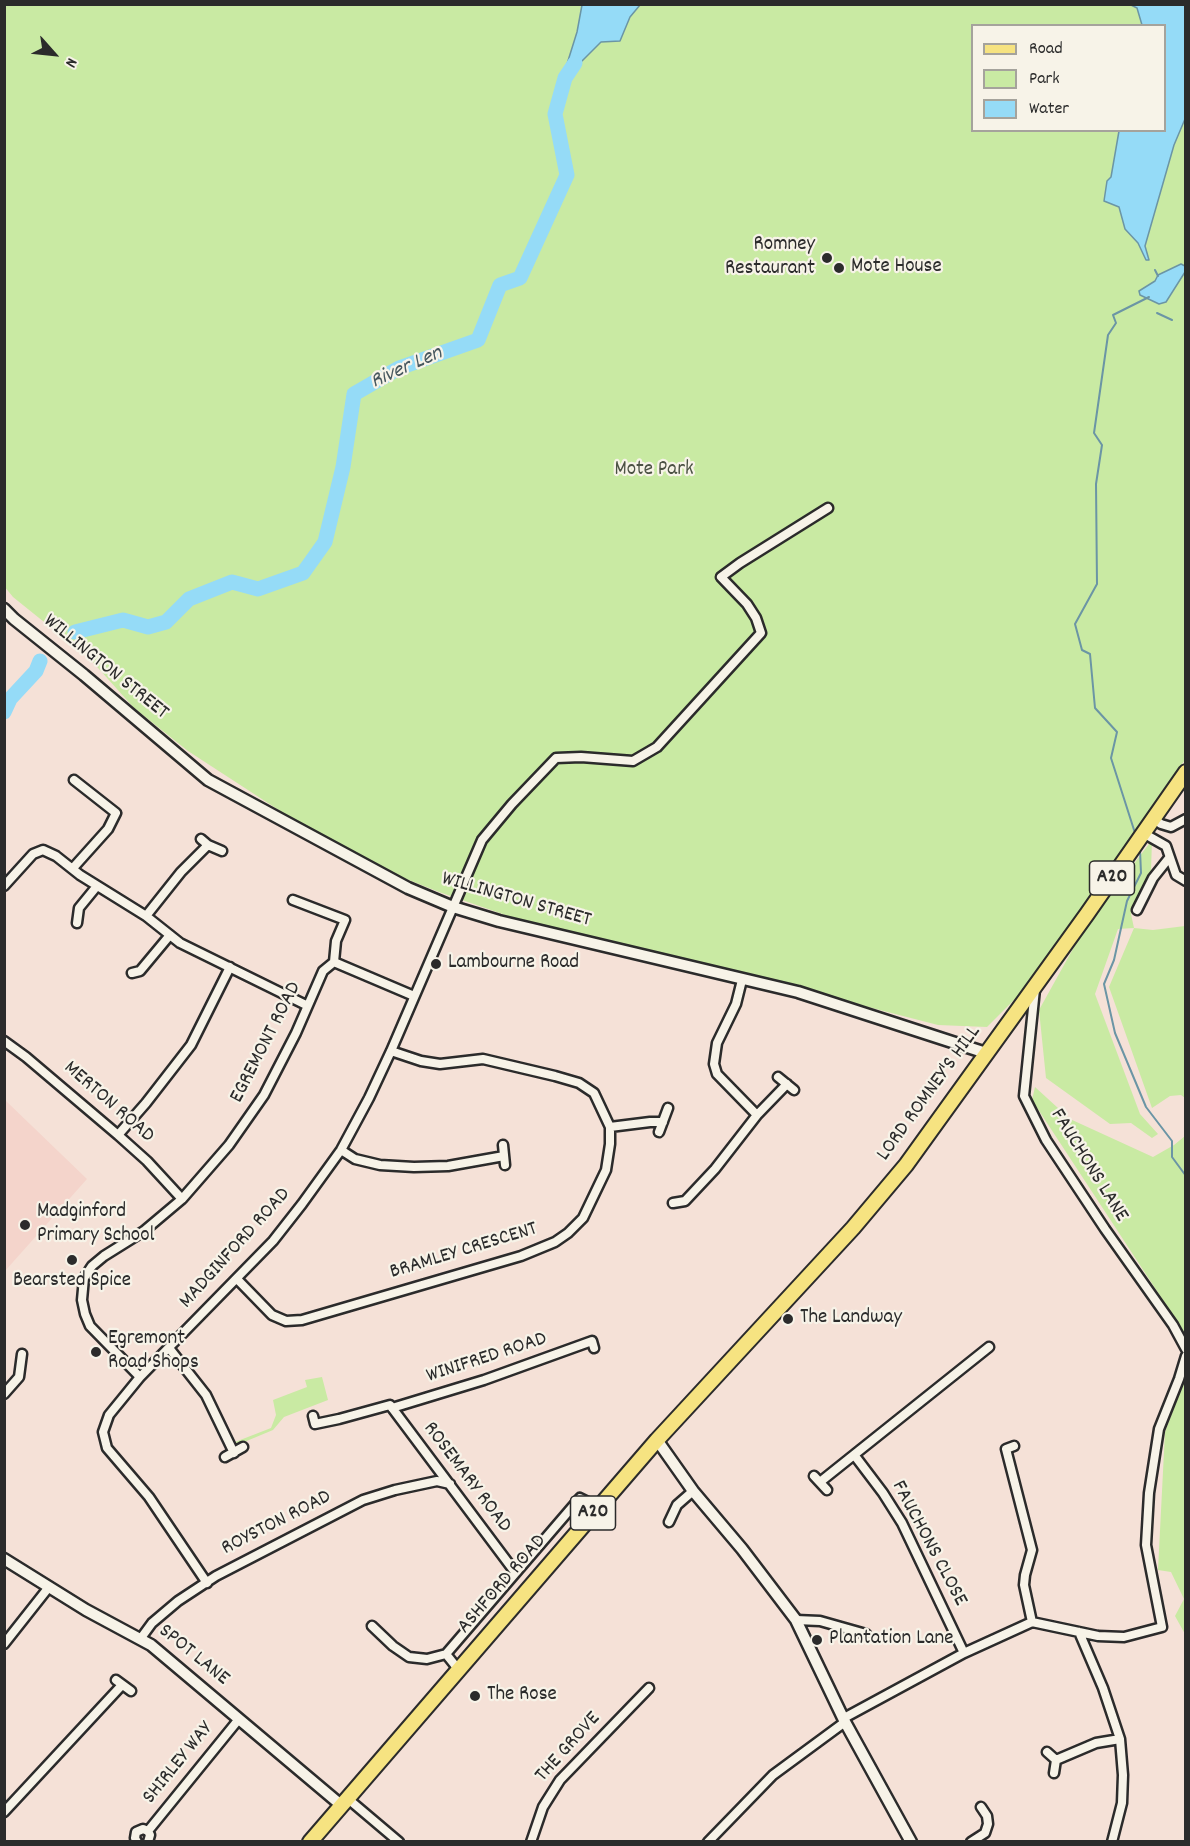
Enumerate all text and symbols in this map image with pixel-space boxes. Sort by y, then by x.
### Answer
north arrow [24,24,84,84]
legend [971,24,1166,132]
text: Road [1029,37,1063,62]
text: N [58,54,83,71]
text: Park [1029,67,1060,92]
text: Water [1029,97,1069,122]
place label: Romney Restaurant [725,233,815,283]
marker: Romney Restaurant [820,251,834,265]
place label: Mote House [851,255,942,281]
marker: Mote House [832,261,846,275]
water label: River Len [367,342,447,396]
park label: Mote Park [614,458,694,484]
street label: WILLINGTON STREET [37,610,173,726]
road number: A20 [1090,861,1134,895]
street label: WILLINGTON STREET [438,868,594,934]
place label: Lambourne Road [448,951,579,977]
marker: Lambourne Road [429,957,443,971]
street label: EGREMONT ROAD [226,978,308,1108]
street label: LORD ROMNEY'S HILL [872,1021,988,1167]
street label: MERTON ROAD [57,1057,159,1149]
street label: FAUCHONS LANE [1043,1105,1133,1227]
street label: MADGINFORD ROAD [175,1183,297,1315]
place label: Madginford Primary School [37,1200,155,1250]
marker: Madginford Primary School [18,1218,32,1232]
street label: BRAMLEY CRESCENT [387,1218,541,1286]
marker: Bearsted Spice [65,1253,79,1267]
place label: Bearsted Spice [13,1269,131,1295]
place label: The Landway [800,1306,902,1332]
marker: The Landway [781,1312,795,1326]
place label: Egremont Road Shops [108,1327,199,1377]
street label: WINIFRED ROAD [424,1328,550,1390]
marker: Egremont Road Shops [89,1345,103,1359]
street label: ROSEMARY ROAD [416,1418,516,1538]
street label: FAUCHONS CLOSE [884,1477,972,1611]
street label: ROYSTON ROAD [218,1486,336,1562]
road number: A20 [570,1496,616,1530]
street label: ASHFORD ROAD [453,1530,553,1640]
street label: SPOT LANE [152,1620,234,1692]
place label: Plantation Lane [829,1627,954,1653]
marker: Plantation Lane [810,1633,824,1647]
place label: The Rose [487,1683,557,1709]
marker: The Rose [468,1689,482,1703]
street label: THE GROVE [531,1708,607,1788]
street label: SHIRLEY WAY [138,1718,220,1810]

